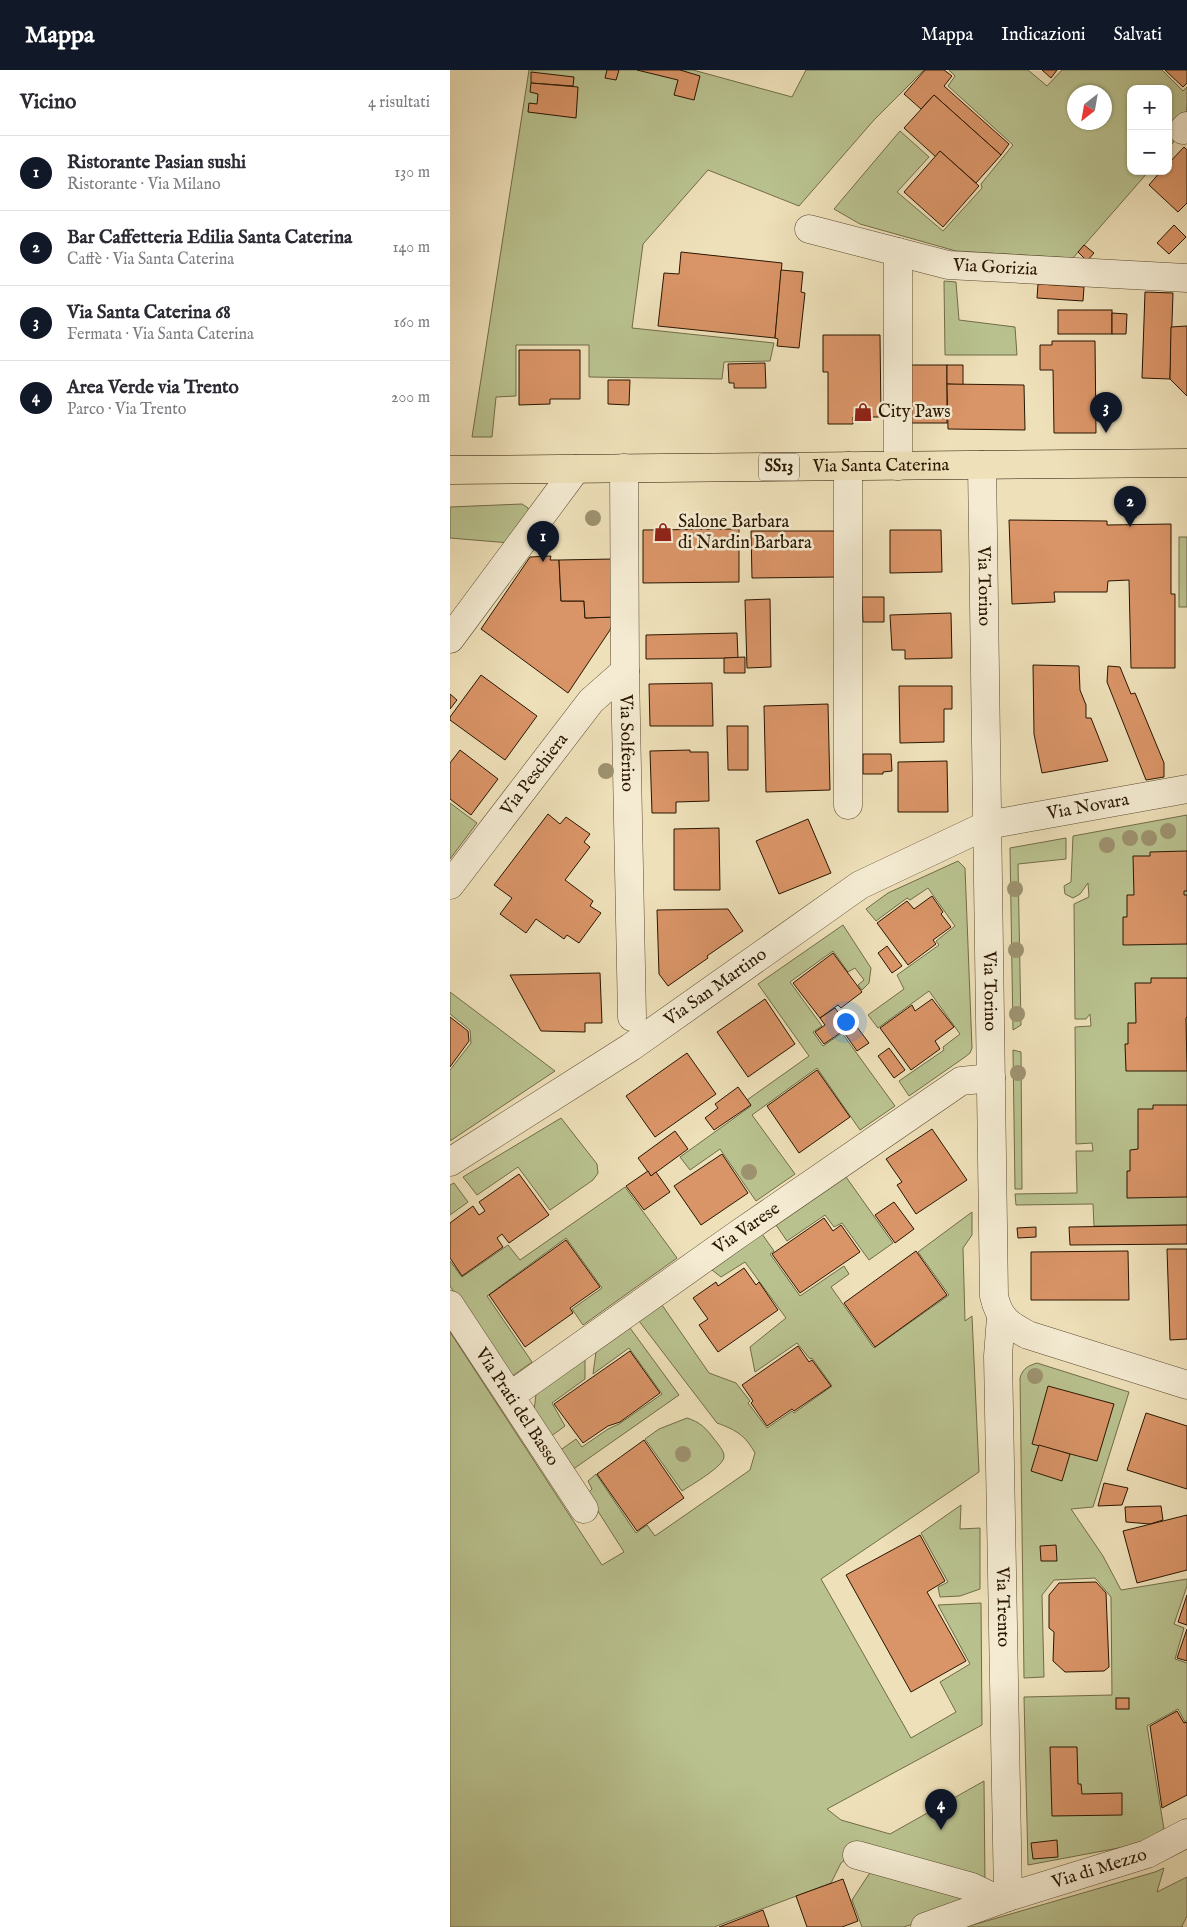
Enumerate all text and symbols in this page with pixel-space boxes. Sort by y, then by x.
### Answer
text: Mappa [25,20,94,51]
text: Mappa [921,24,973,47]
text: Indicazioni [1001,24,1086,47]
text: Salvati [1114,24,1162,47]
north arrow [1067,85,1112,130]
map controls [1127,85,1172,175]
button: + [1127,85,1172,130]
text: Vicino [20,89,76,116]
text: 4 risultati [368,93,430,113]
button: − [1127,130,1172,175]
text: Ristorante Pasian sushi [67,151,246,175]
text: 1 [33,163,39,183]
text: 130 m [394,163,430,183]
text: Ristorante · Via Milano [67,175,221,195]
text: Bar Caffetteria Edilia Santa Caterina [67,226,352,250]
text: 2 [32,238,40,258]
text: 140 m [392,238,430,258]
text: Caffè · Via Santa Caterina [67,250,234,270]
street label: Via Gorizia [951,254,1038,281]
text: Via Santa Caterina 68 [67,301,231,325]
text: 3 [33,313,39,333]
text: 160 m [394,313,430,333]
text: Fermata · Via Santa Caterina [67,325,254,345]
text: Area Verde via Trento [67,376,239,400]
text: 4 [32,388,40,408]
text: 200 m [391,388,430,408]
pin: 3 [1090,392,1122,433]
text: Parco · Via Trento [67,400,186,420]
shop icon: City Paws [852,401,874,423]
place label: City Paws [878,401,951,424]
road number: SS13 [759,454,799,481]
street label: Via Santa Caterina [812,454,950,478]
pin: 2 [1114,486,1146,527]
place label: Salone Barbara di Nardin Barbara [678,511,812,555]
pin: 1 [527,521,559,562]
shop icon: Salone Barbara di Nardin Barbara [652,521,674,543]
street label: Via Torino [972,545,996,627]
street label: Via Solferino [614,693,639,792]
street label: Via Peschiera [495,729,574,821]
street label: Via Novara [1044,788,1131,826]
street label: Via San Martino [659,943,772,1032]
street label: Via Torino [978,950,1002,1032]
your location [833,1009,859,1035]
street label: Via Varese [708,1197,785,1260]
street label: Via Prati del Basso [469,1343,564,1471]
street label: Via Trento [990,1565,1015,1648]
pin: 4 [925,1789,957,1830]
street label: Via di Mezzo [1048,1843,1150,1894]

